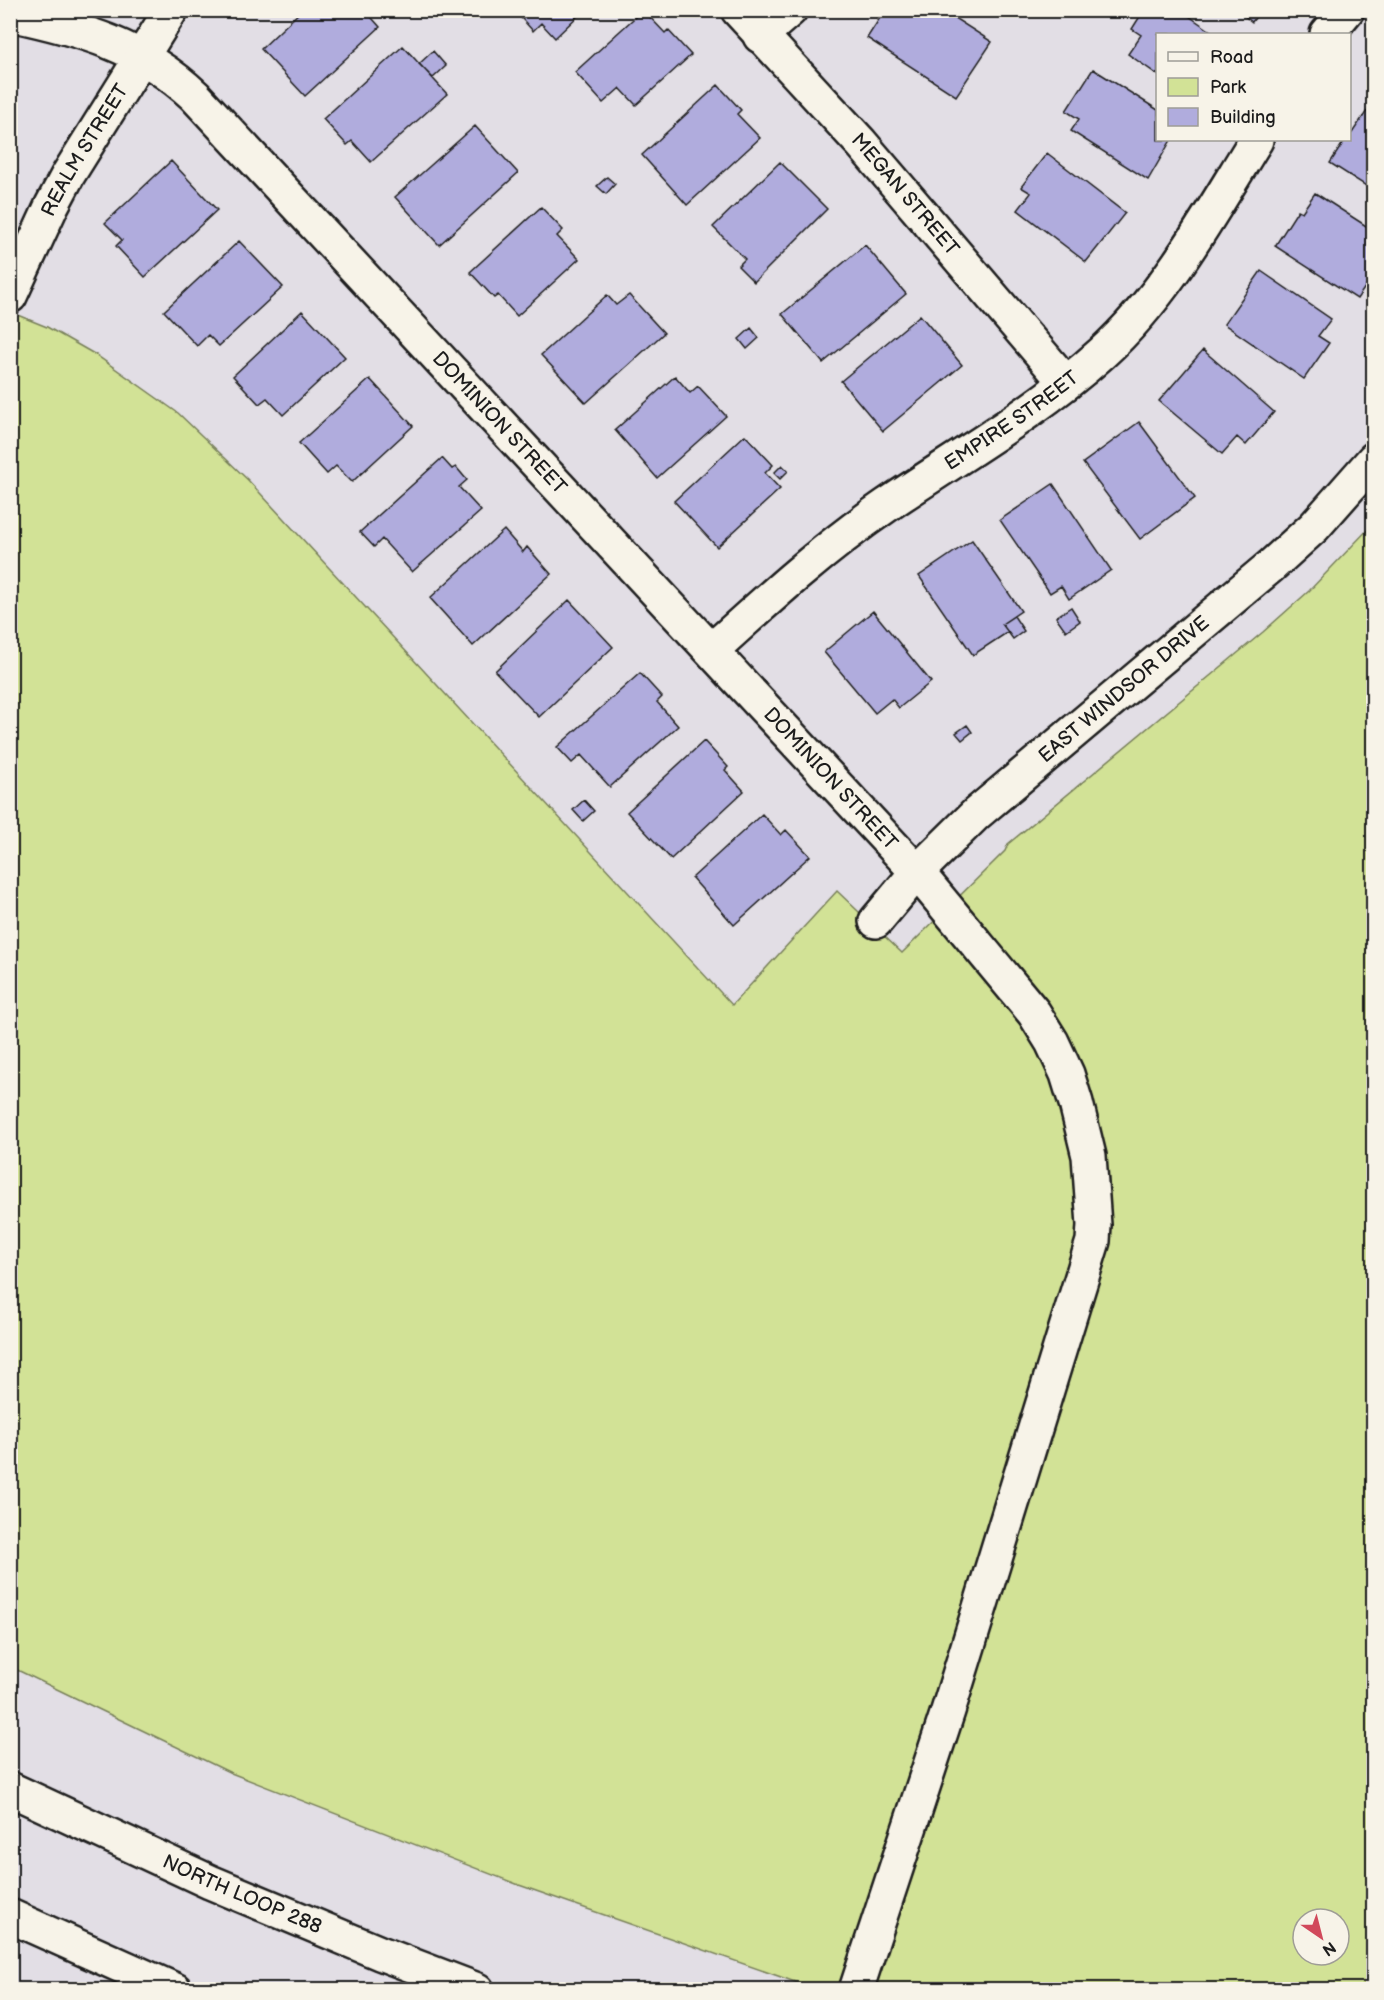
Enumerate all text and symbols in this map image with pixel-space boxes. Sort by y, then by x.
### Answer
legend [1156,33,1351,141]
text: Road [1210,47,1254,68]
text: Park [1210,77,1246,98]
street label: REALM STREET [36,80,134,220]
text: Building [1210,107,1276,128]
street label: MEGAN STREET [846,128,964,261]
street label: DOMINION STREET [427,347,572,499]
street label: EMPIRE STREET [940,366,1084,476]
street label: EAST WINDSOR DRIVE [1034,611,1214,768]
street label: DOMINION STREET [758,703,903,855]
street label: NORTH LOOP 288 [159,1850,325,1939]
north arrow [1291,1907,1351,1967]
text: N [1318,1937,1339,1959]

